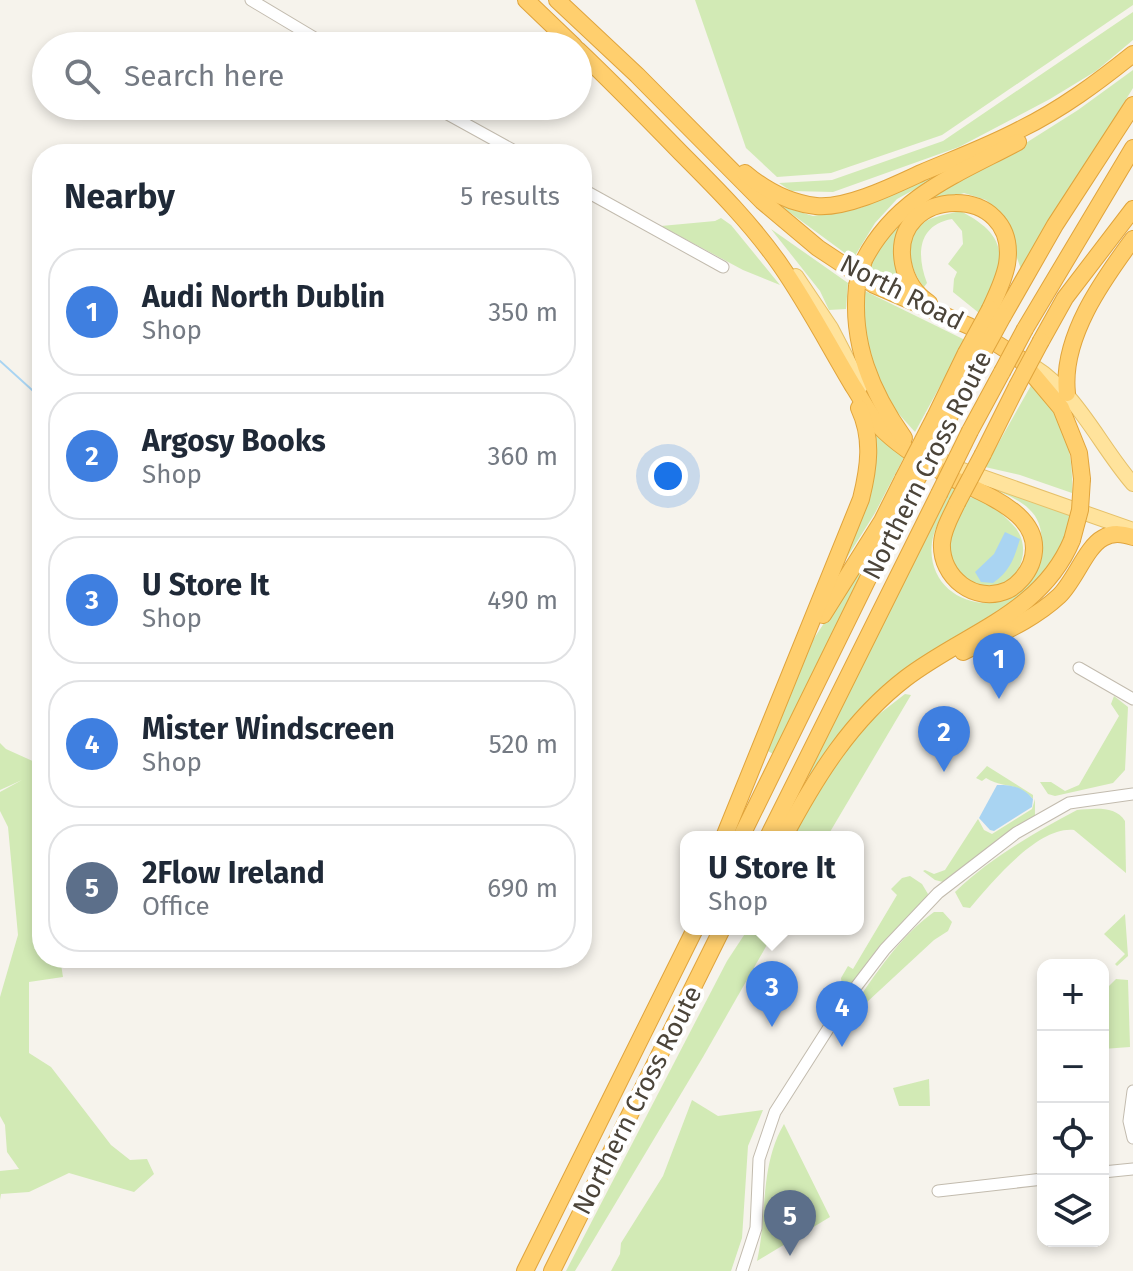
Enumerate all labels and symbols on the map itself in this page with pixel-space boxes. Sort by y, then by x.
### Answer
street label: North Road [835,248,969,337]
street label: Northern Cross Route [856,346,999,585]
your location [648,456,688,496]
pin: 1 [973,633,1025,699]
pin: 2 [918,706,970,772]
pin: 3 [746,961,798,1027]
street label: Northern Cross Route [566,981,709,1220]
pin: 4 [816,981,868,1047]
pin: 5 [764,1190,816,1256]

